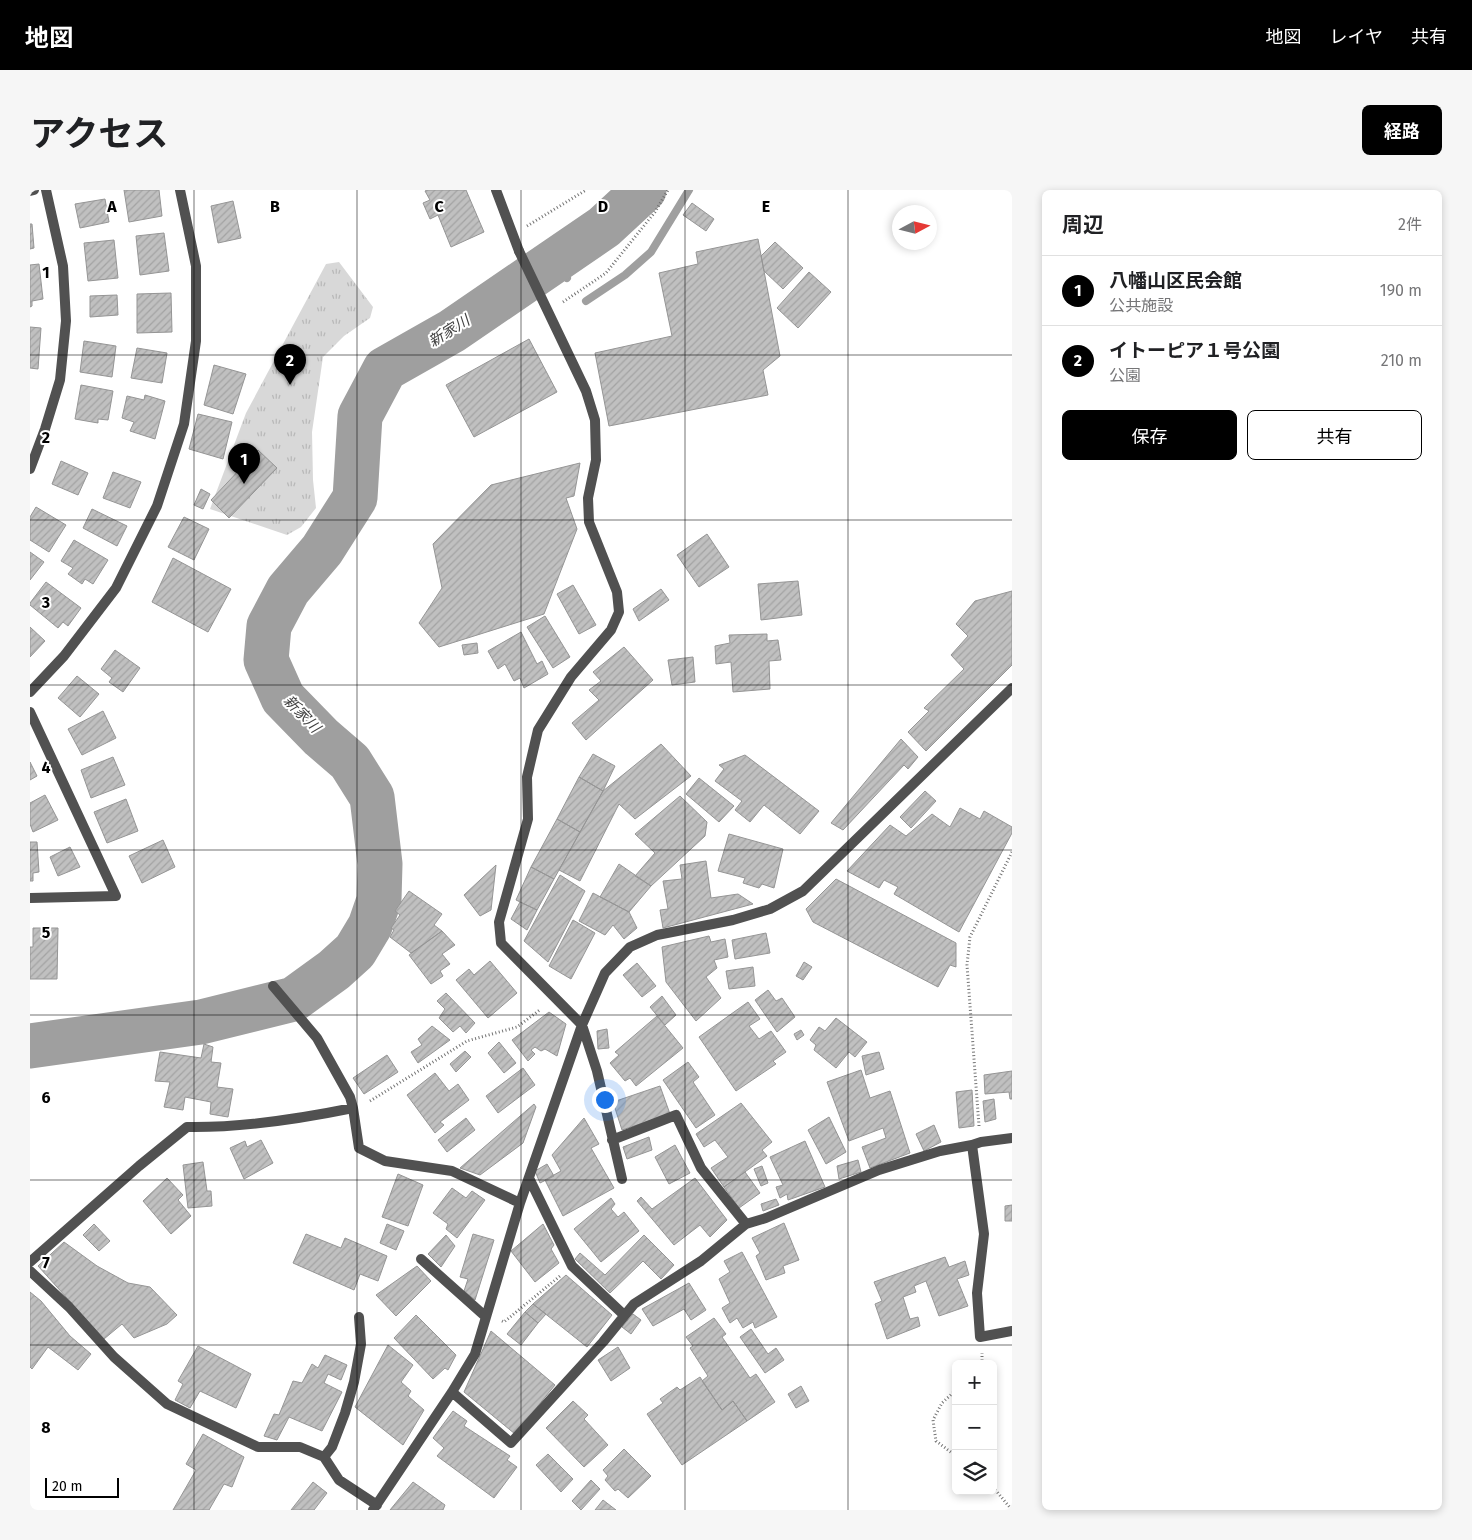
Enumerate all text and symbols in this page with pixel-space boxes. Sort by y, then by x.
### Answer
text: 地図 [25,24,73,52]
text: 地図 [1266,26,1302,48]
text: レイヤ [1330,26,1383,48]
text: 共有 [1411,26,1447,48]
button: 経路 [1362,105,1442,155]
text: アクセス [30,113,168,155]
text: A [106,197,117,216]
text: B [270,197,280,216]
text: C [434,197,444,216]
text: D [598,197,608,216]
text: E [762,197,770,216]
north arrow [892,205,937,250]
text: 周辺 [1062,212,1104,238]
text: 2件 [1398,215,1422,234]
text: 1 [42,263,50,282]
text: 八幡山区民会館 [1109,269,1242,292]
text: 1 [1074,281,1082,300]
text: 190 m [1380,281,1422,300]
text: 公共施設 [1109,296,1173,315]
water label: 新家川 [425,310,475,351]
text: イトーピア１号公園 [1109,339,1280,362]
pin: 2 [274,344,306,385]
text: 2 [1074,351,1082,370]
text: 210 m [1381,351,1422,370]
text: 公園 [1109,366,1141,385]
button: 保存 [1062,410,1237,460]
button: 共有 [1247,410,1422,460]
text: 2 [42,428,50,447]
pin: 1 [228,443,260,484]
text: 3 [41,593,50,612]
water label: 新家川 [280,692,325,738]
text: 4 [41,758,51,777]
text: 5 [42,923,51,942]
your location [592,1087,618,1113]
text: 6 [41,1088,51,1107]
text: 7 [42,1253,50,1272]
map controls [952,1360,997,1495]
button: + [952,1360,997,1405]
button: − [952,1405,997,1450]
text: 8 [41,1418,51,1437]
button: layers [952,1450,997,1495]
scale bar [45,1475,119,1498]
text: 20 m [52,1478,82,1495]

